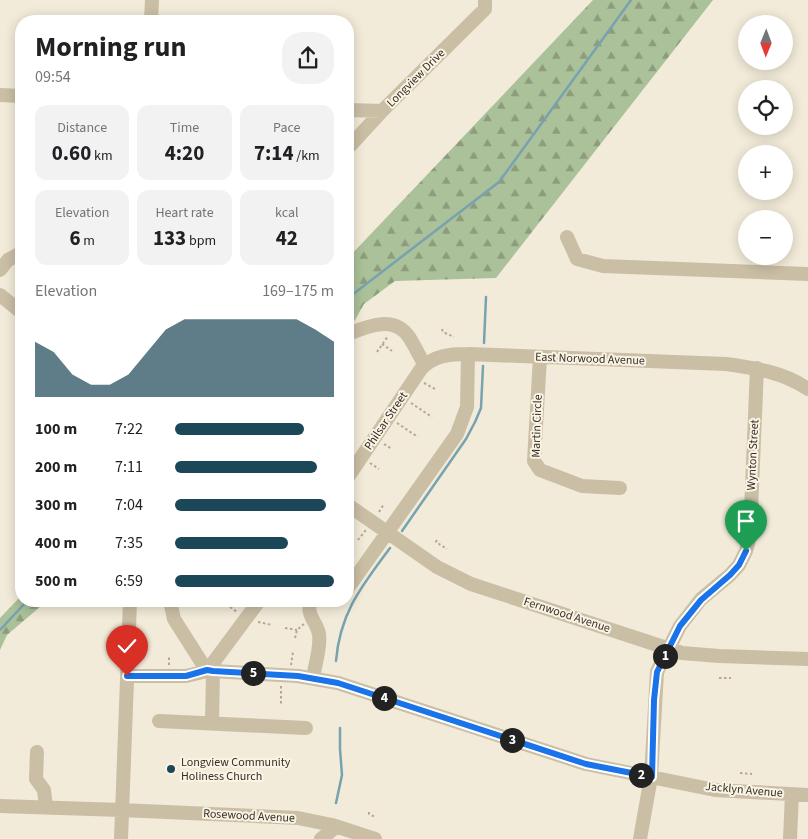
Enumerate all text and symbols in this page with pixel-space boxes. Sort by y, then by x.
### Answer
north arrow [738,15,792,70]
map controls [738,15,793,265]
text: Morning run [35,27,186,67]
button: share [282,32,334,84]
street label: Longview Drive [383,45,449,111]
text: 09:54 [35,66,71,88]
button: locate [738,80,793,135]
text: Distance [57,118,107,138]
text: Time [170,118,199,138]
text: Pace [273,118,301,138]
text: 0.60 [52,138,91,168]
text: 4:20 [165,138,204,168]
text: 7:14 [254,138,293,168]
button: + [738,145,793,200]
text: km [91,146,113,166]
text: /km [293,146,320,166]
text: Elevation [55,203,109,223]
text: Heart rate [155,203,214,223]
text: kcal [275,203,299,223]
button: − [738,210,793,265]
text: 6 [69,223,81,253]
text: 133 [153,223,186,253]
text: 42 [276,223,298,253]
text: m [81,231,95,251]
text: bpm [186,231,216,251]
text: Elevation [35,280,97,302]
text: 169–175 m [262,280,334,302]
street label: East Norwood Avenue [535,349,645,369]
street label: Philsar Street [360,388,412,454]
street label: Martin Circle [527,394,547,458]
text: 100 m [35,418,77,440]
text: 7:22 [115,418,143,440]
street label: Wynton Street [743,419,763,491]
text: 200 m [35,456,77,478]
text: 7:11 [115,456,143,478]
text: 300 m [35,494,77,516]
text: 7:04 [115,494,143,516]
pin [725,500,767,551]
icon: arrive [732,507,760,535]
text: 400 m [35,532,77,554]
text: 7:35 [115,532,143,554]
text: 500 m [35,570,77,592]
text: 6:59 [115,570,143,592]
street label: Fernwood Avenue [522,593,613,637]
pin [106,625,148,676]
icon: check [113,632,141,660]
pin: 1 [652,644,678,668]
text: 1 [662,646,669,666]
pin: 5 [240,660,266,686]
text: 5 [250,663,257,683]
pin: 4 [372,686,396,710]
text: 4 [381,688,388,708]
pin: 3 [500,728,524,752]
text: 3 [509,730,516,750]
place label: Longview Community Holiness Church [181,754,291,785]
pin: 2 [628,762,654,788]
marker: Longview Community Holiness Church [165,763,177,775]
text: 2 [638,765,645,785]
street label: Jacklyn Avenue [704,778,784,802]
street label: Rosewood Avenue [203,805,295,827]

